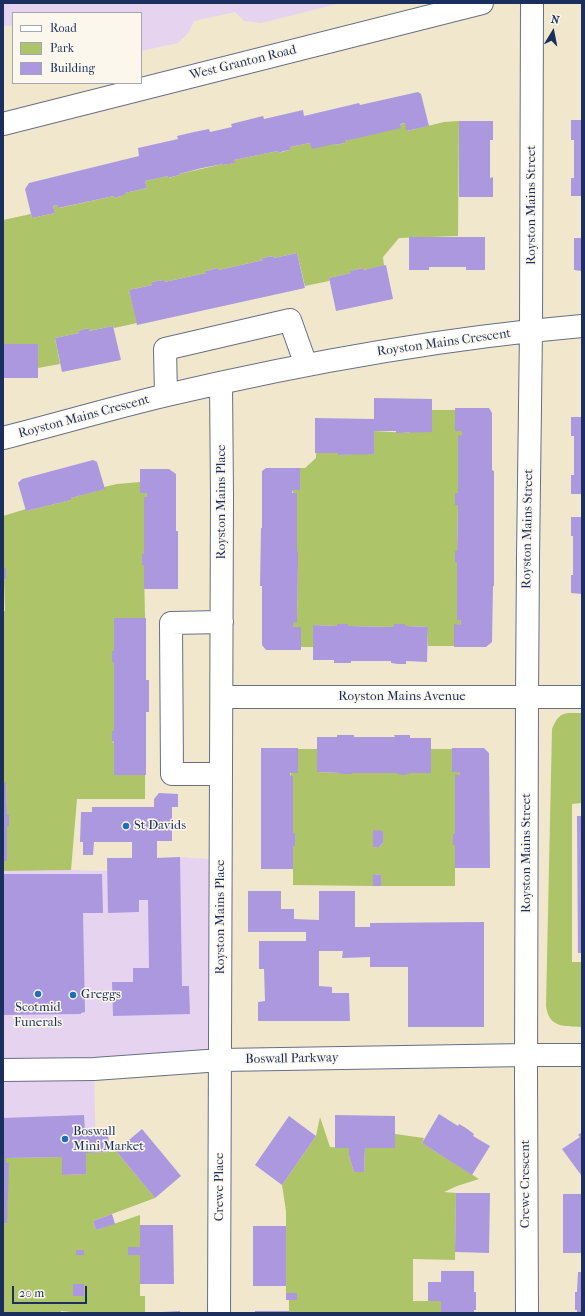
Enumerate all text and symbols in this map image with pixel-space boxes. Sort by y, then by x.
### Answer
legend [12,12,142,84]
north arrow [533,12,573,52]
text: N [550,13,560,27]
text: Road [50,21,77,35]
text: Park [50,41,74,55]
street label: West Granton Road [188,42,298,84]
text: Building [50,61,95,75]
street label: Royston Mains Street [524,145,540,265]
street label: Royston Mains Crescent [376,326,512,360]
street label: Royston Mains Crescent [17,392,151,442]
street label: Royston Mains Place [214,444,230,560]
street label: Royston Mains Street [519,469,537,589]
street label: Royston Mains Avenue [338,689,466,705]
street label: Royston Mains Street [519,793,535,913]
place label: St Davids [134,818,186,834]
marker: St Davids [121,821,131,831]
street label: Royston Mains Place [213,859,229,975]
place label: Greggs [81,987,121,1003]
marker: Scotmid Funerals [33,989,43,999]
marker: Greggs [68,990,78,1000]
place label: Scotmid Funerals [14,1000,62,1031]
street label: Boswall Parkway [245,1050,339,1068]
place label: Boswall Mini Market [73,1124,144,1155]
marker: Boswall Mini Market [60,1134,70,1144]
street label: Crewe Crescent [518,1140,534,1228]
street label: Crewe Place [212,1153,228,1221]
scale bar [14,1278,89,1304]
text: 20 m [19,1286,44,1300]

